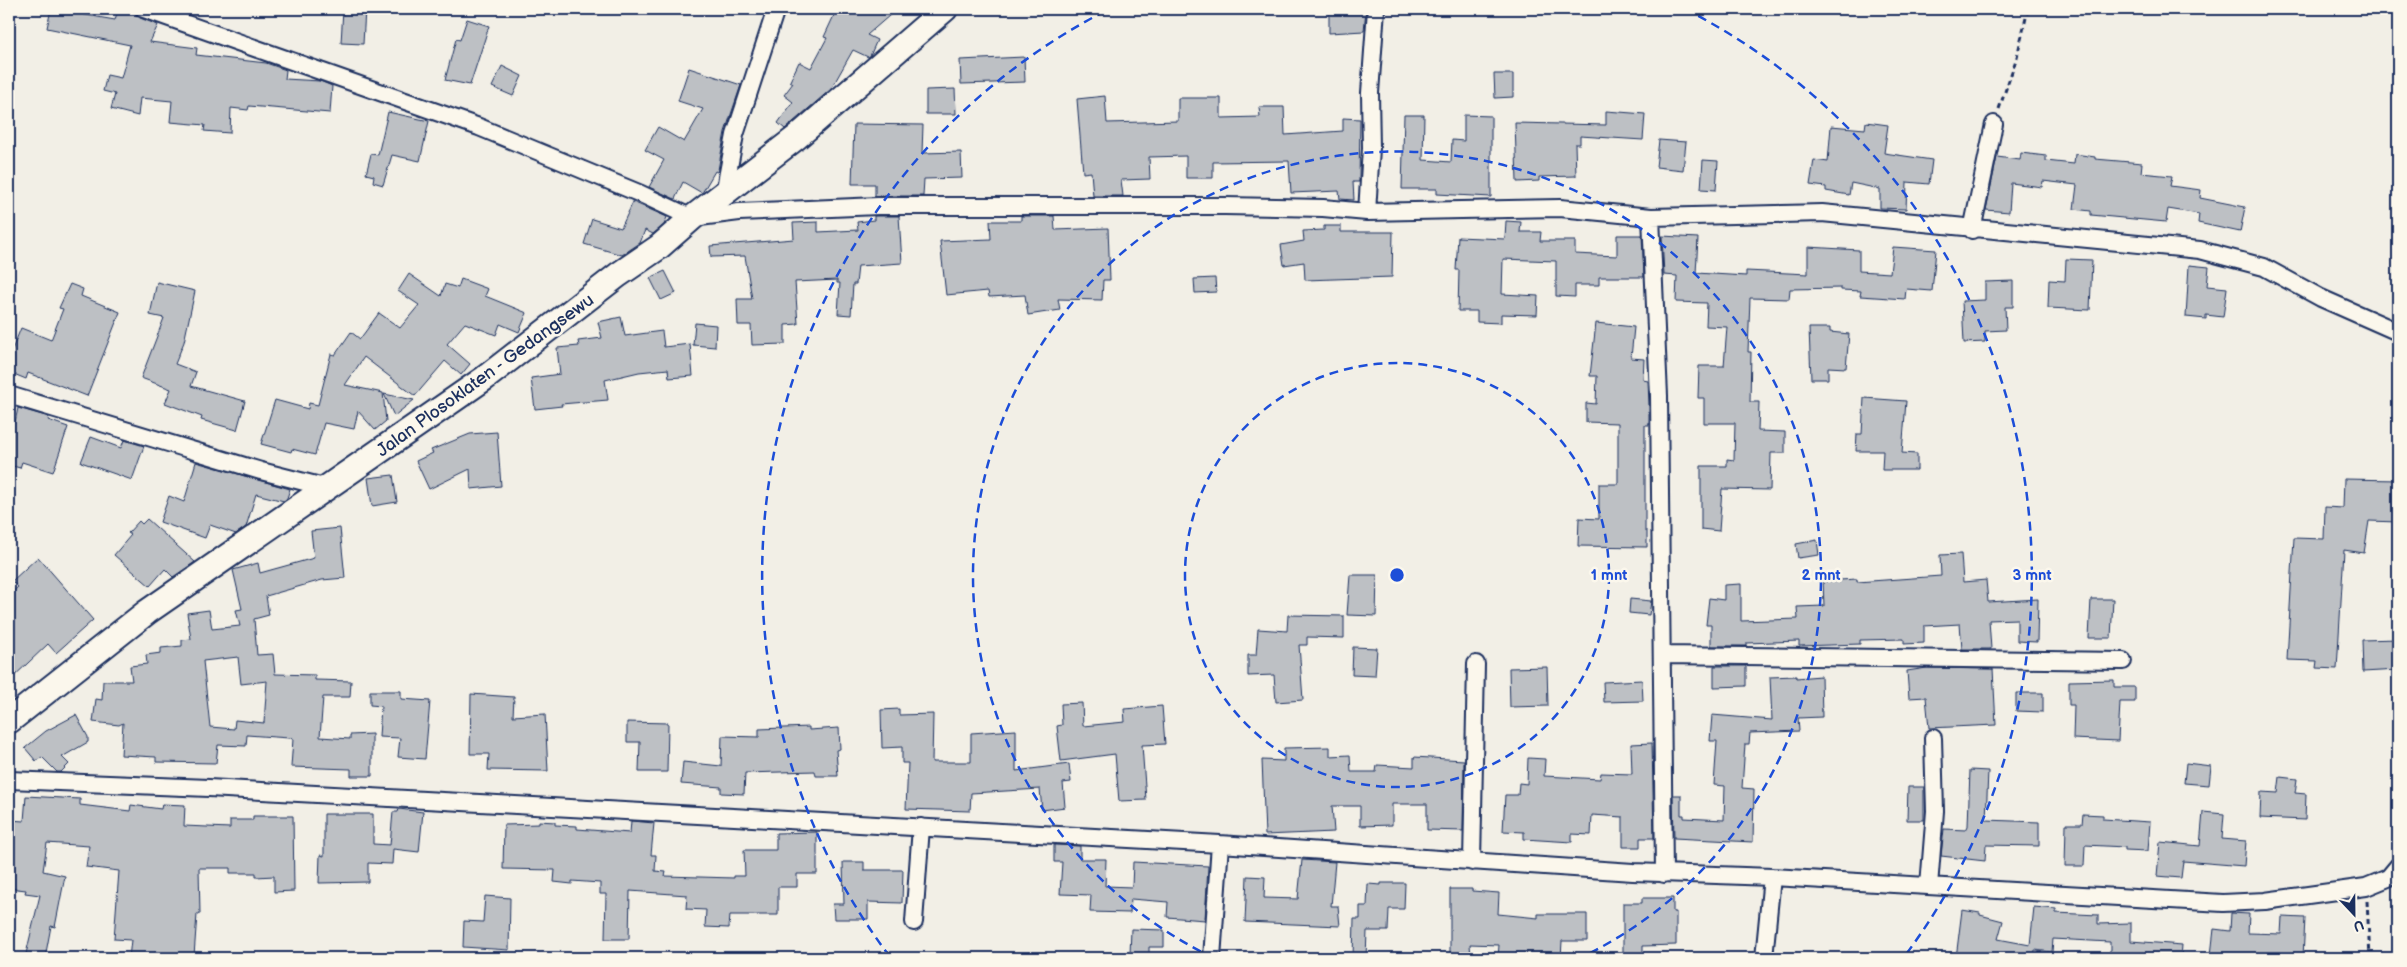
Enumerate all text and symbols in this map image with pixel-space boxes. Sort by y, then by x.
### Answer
street label: Jalan Plosoklaten - Gedangsewu [373,290,598,461]
centre of rings [1388,566,1406,584]
text: 1 mnt [1591,566,1627,585]
text: 2 mnt [1801,566,1841,585]
text: 3 mnt [2013,566,2052,585]
north arrow [2330,890,2380,940]
text: U [2351,916,2366,935]

